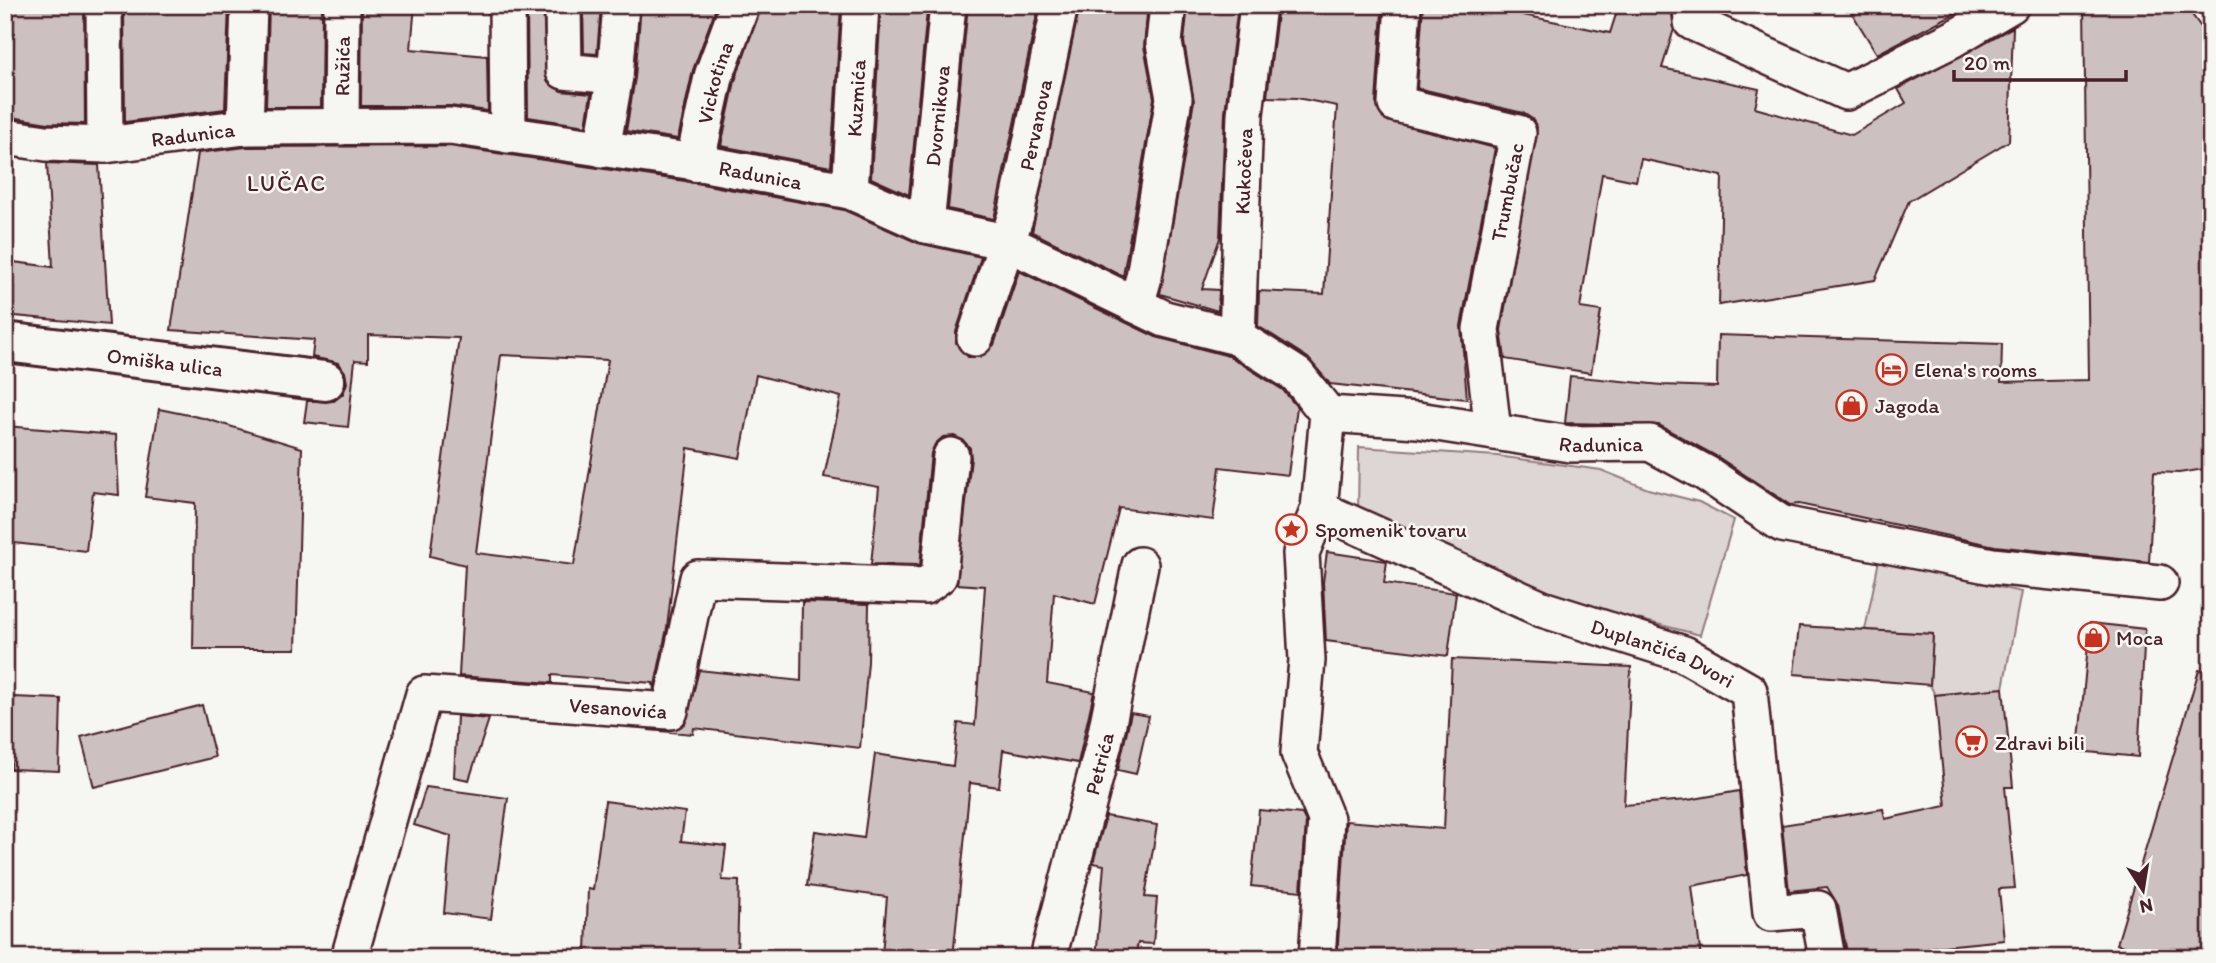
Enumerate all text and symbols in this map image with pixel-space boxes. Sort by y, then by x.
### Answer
street label: Ružića [329,36,354,96]
street label: Vickotina [691,37,738,126]
scale bar [1954,38,2125,82]
text: 20 m [1964,50,2011,75]
street label: Kuzmića [841,59,870,138]
street label: Dvornikova [919,64,954,167]
street label: Pervanova [1013,76,1057,173]
street label: Radunica [150,116,236,151]
street label: Kukočeva [1229,127,1257,215]
street label: Trumbučac [1485,140,1529,244]
street label: Radunica [717,154,804,194]
district label: LUČAC [247,169,327,197]
street label: Omiška ulica [105,342,224,381]
hotel icon: Elena's rooms [1874,352,1908,386]
place label: Elena's rooms [1914,357,2037,382]
shop icon: Jagoda [1835,388,1869,422]
place label: Jagoda [1875,393,1939,418]
street label: Radunica [1557,430,1643,457]
place icon: Spomenik tovaru [1275,512,1309,546]
place label: Spomenik tovaru [1315,517,1467,542]
street label: Duplančića Dvori [1588,613,1739,693]
shop icon: Moca [2076,620,2110,654]
place label: Moca [2116,625,2163,650]
street label: Vesanovića [568,692,668,723]
supermarket icon: Zdravi bili [1955,725,1989,759]
street label: Petrića [1079,730,1118,797]
place label: Zdravi bili [1995,730,2085,755]
north arrow [2108,855,2178,925]
text: N [2138,894,2155,919]

